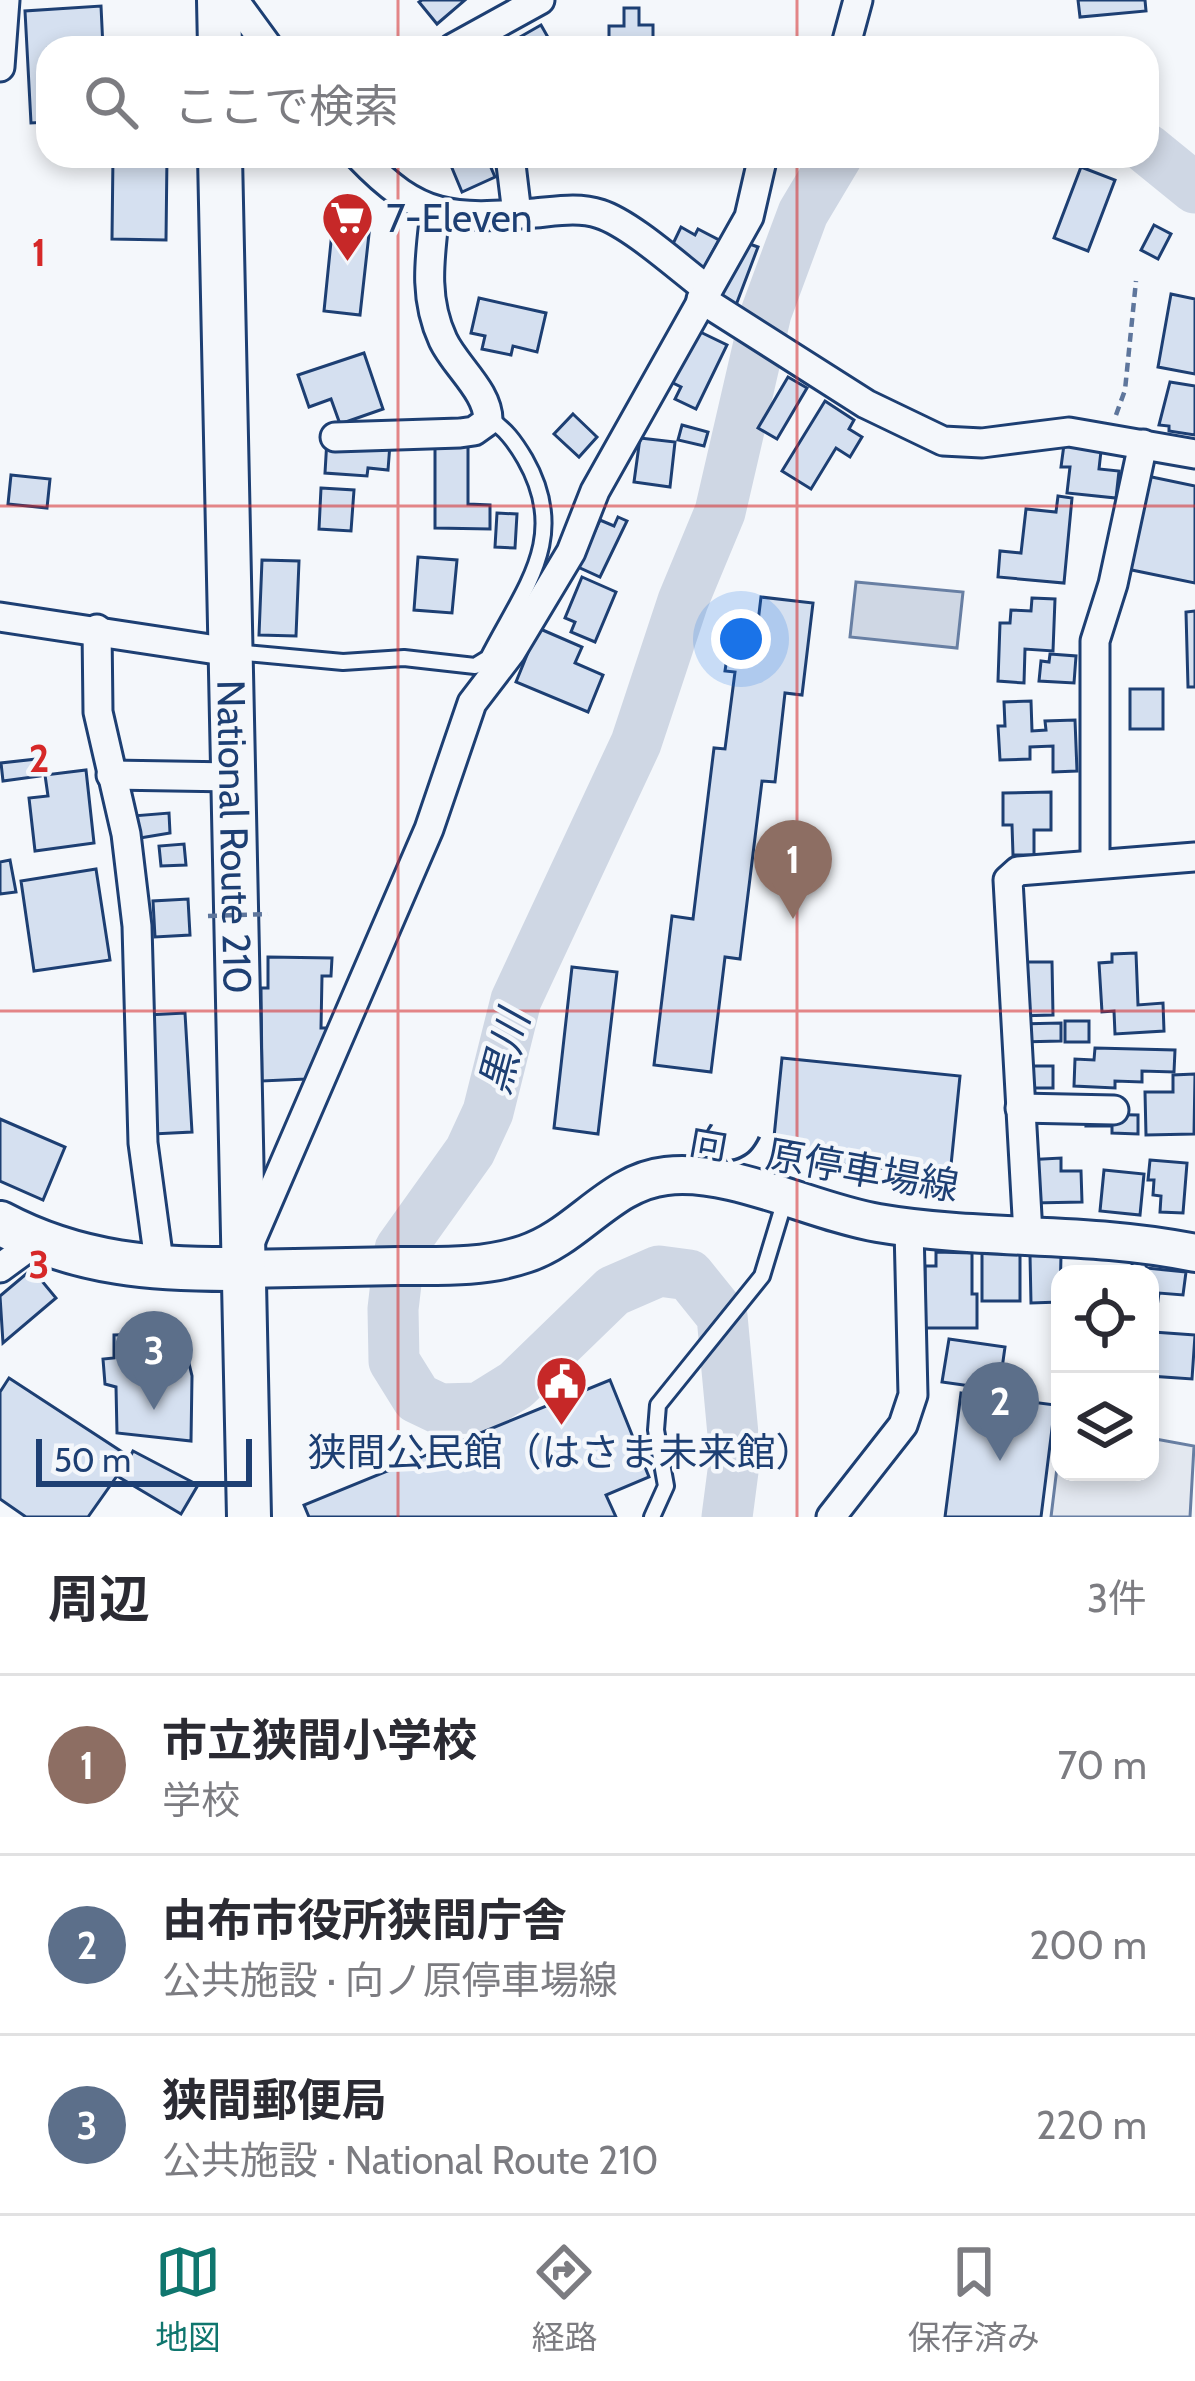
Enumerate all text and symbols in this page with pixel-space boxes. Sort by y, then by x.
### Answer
search box [36,36,1159,168]
icon: search [78,69,144,135]
text: ここで検索 [174,79,399,133]
supermarket icon: 7-Eleven [319,190,375,264]
place label: 7-Eleven [386,194,533,242]
text: 1 [32,228,46,276]
your location [711,609,771,669]
street label: National Route 210 [207,680,262,994]
text: 2 [29,734,49,782]
pin: 1 [754,820,832,919]
water label: 黒川 [468,1001,541,1099]
street label: 向ノ原停車場線 [685,1116,963,1210]
text: 3 [28,1240,50,1288]
map controls [1051,1265,1159,1481]
button: locate [1051,1265,1159,1373]
pin: 3 [115,1311,193,1410]
public building icon: 狭間公民館（はさま未来館） [533,1354,589,1428]
pin: 2 [961,1362,1039,1461]
button: layers [1051,1373,1159,1481]
place label: 狭間公民館（はさま未来館） [307,1428,815,1476]
scale bar [36,1433,252,1486]
text: 50 m [54,1440,131,1480]
text: 周辺 [48,1568,150,1630]
text: 3件 [1087,1574,1147,1622]
text: 市立狭間小学校 [162,1713,477,1767]
text: 1 [80,1741,94,1789]
text: 70 m [1058,1741,1147,1789]
text: 学校 [162,1776,240,1824]
text: 由布市役所狭間庁舎 [162,1893,567,1947]
text: 2 [77,1921,97,1969]
text: 200 m [1029,1921,1147,1969]
text: 公共施設 · 向ノ原停車場線 [162,1956,618,2004]
text: 狭間郵便局 [162,2073,387,2127]
text: 3 [76,2101,98,2149]
text: 220 m [1036,2101,1147,2149]
text: 公共施設 · National Route 210 [162,2136,658,2184]
tab: 地図 [155,2239,221,2359]
tab: 経路 [531,2239,597,2359]
tab: 保存済み [908,2239,1040,2359]

